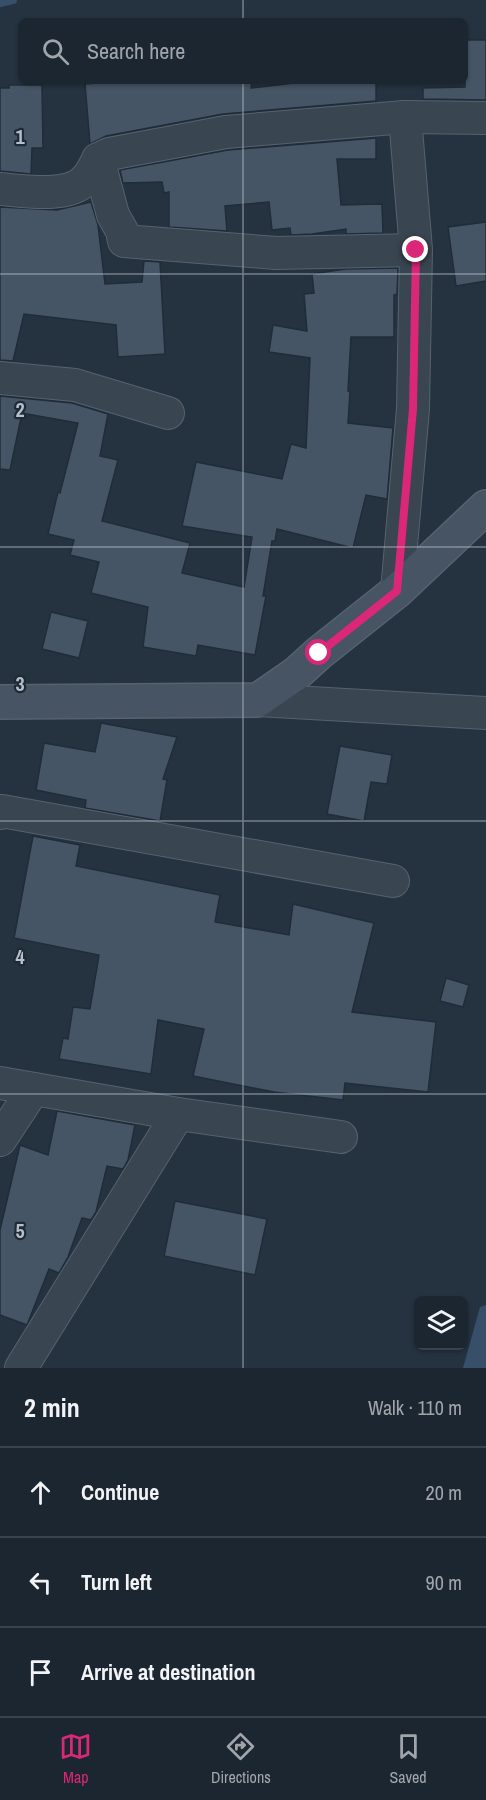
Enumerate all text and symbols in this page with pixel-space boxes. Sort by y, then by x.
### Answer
search box [18,18,468,84]
icon: search [39,35,72,68]
text: Search here [87,36,185,66]
text: 1 [15,123,25,150]
route end [402,236,428,262]
text: 2 [15,396,25,423]
route start [305,639,331,665]
text: 3 [15,670,25,697]
text: 4 [15,943,25,970]
text: 5 [15,1217,25,1244]
map controls [414,1296,468,1350]
button: layers [414,1296,468,1350]
text: 2 min [24,1390,80,1425]
text: Walk · 110 m [368,1394,462,1421]
icon: ahead [24,1476,57,1509]
text: Continue [81,1477,159,1507]
text: 20 m [426,1479,462,1506]
icon: left [24,1566,57,1599]
text: Turn left [81,1567,152,1597]
text: 90 m [426,1569,462,1596]
icon: arrive [24,1656,57,1689]
text: Arrive at destination [81,1657,255,1687]
tab: Map [59,1730,92,1788]
tab: Directions [211,1730,271,1788]
tab: Saved [389,1730,427,1788]

